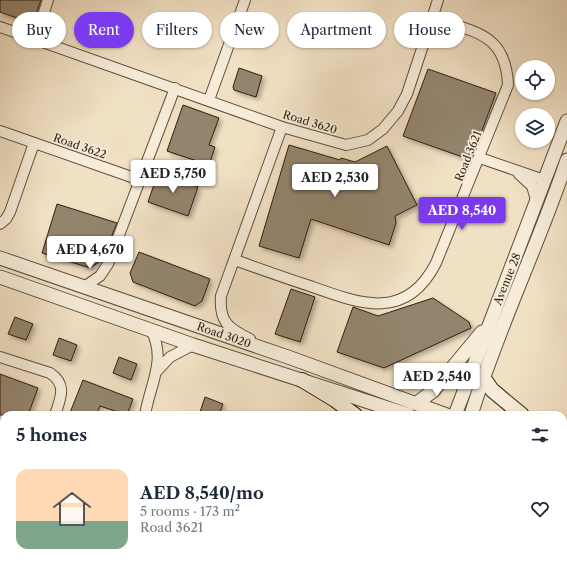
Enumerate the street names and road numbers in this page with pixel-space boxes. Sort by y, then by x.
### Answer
street label: Road 3620 [281,107,339,137]
street label: Road 3621 [451,128,485,183]
street label: Road 3622 [52,130,108,162]
street label: Avenue 28 [490,251,524,308]
street label: Road 3020 [195,319,253,351]

